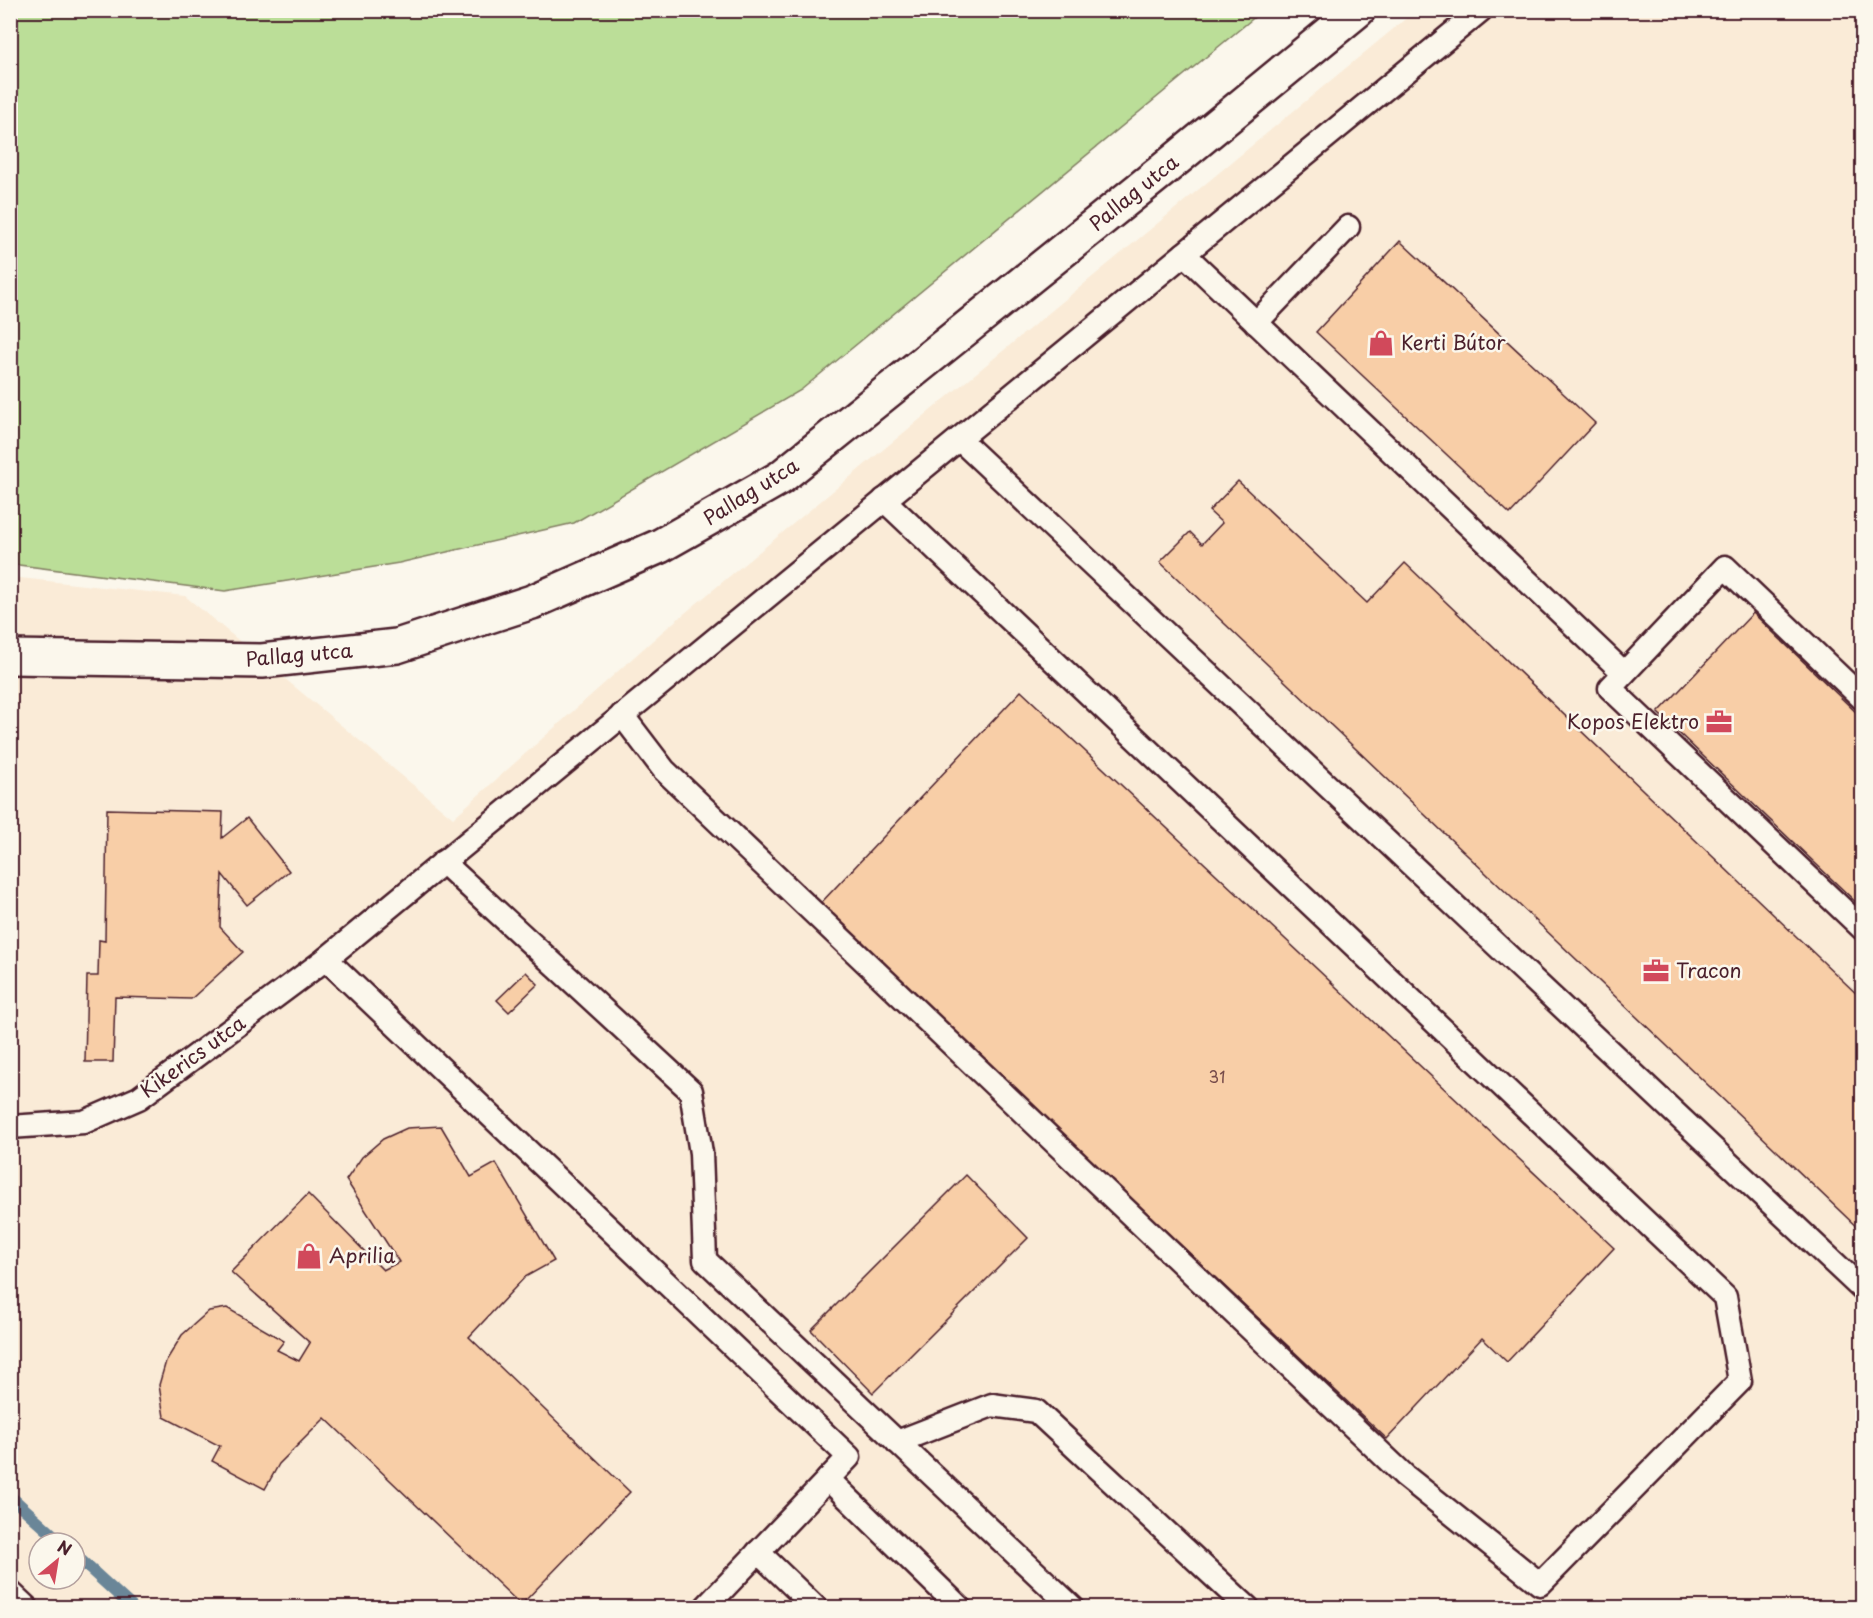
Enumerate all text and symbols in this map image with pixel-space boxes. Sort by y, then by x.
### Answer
street label: Pallag utca [1082,146,1185,238]
place label: Kerti Bútor [1401,327,1506,357]
shop icon: Kerti Bútor [1366,328,1396,358]
street label: Pallag utca [697,450,804,532]
street label: Pallag utca [244,634,354,674]
place label: Kopos Elektro [1567,706,1699,736]
office icon: Kopos Elektro [1704,707,1734,737]
place label: Tracon [1676,955,1742,985]
office icon: Tracon [1641,956,1671,986]
street label: Kikerics utca [134,1007,252,1105]
house number: 31 [1209,1064,1225,1088]
place label: Aprilia [329,1240,396,1270]
shop icon: Aprilia [294,1241,324,1271]
north arrow [27,1531,87,1591]
text: N [54,1534,76,1561]

